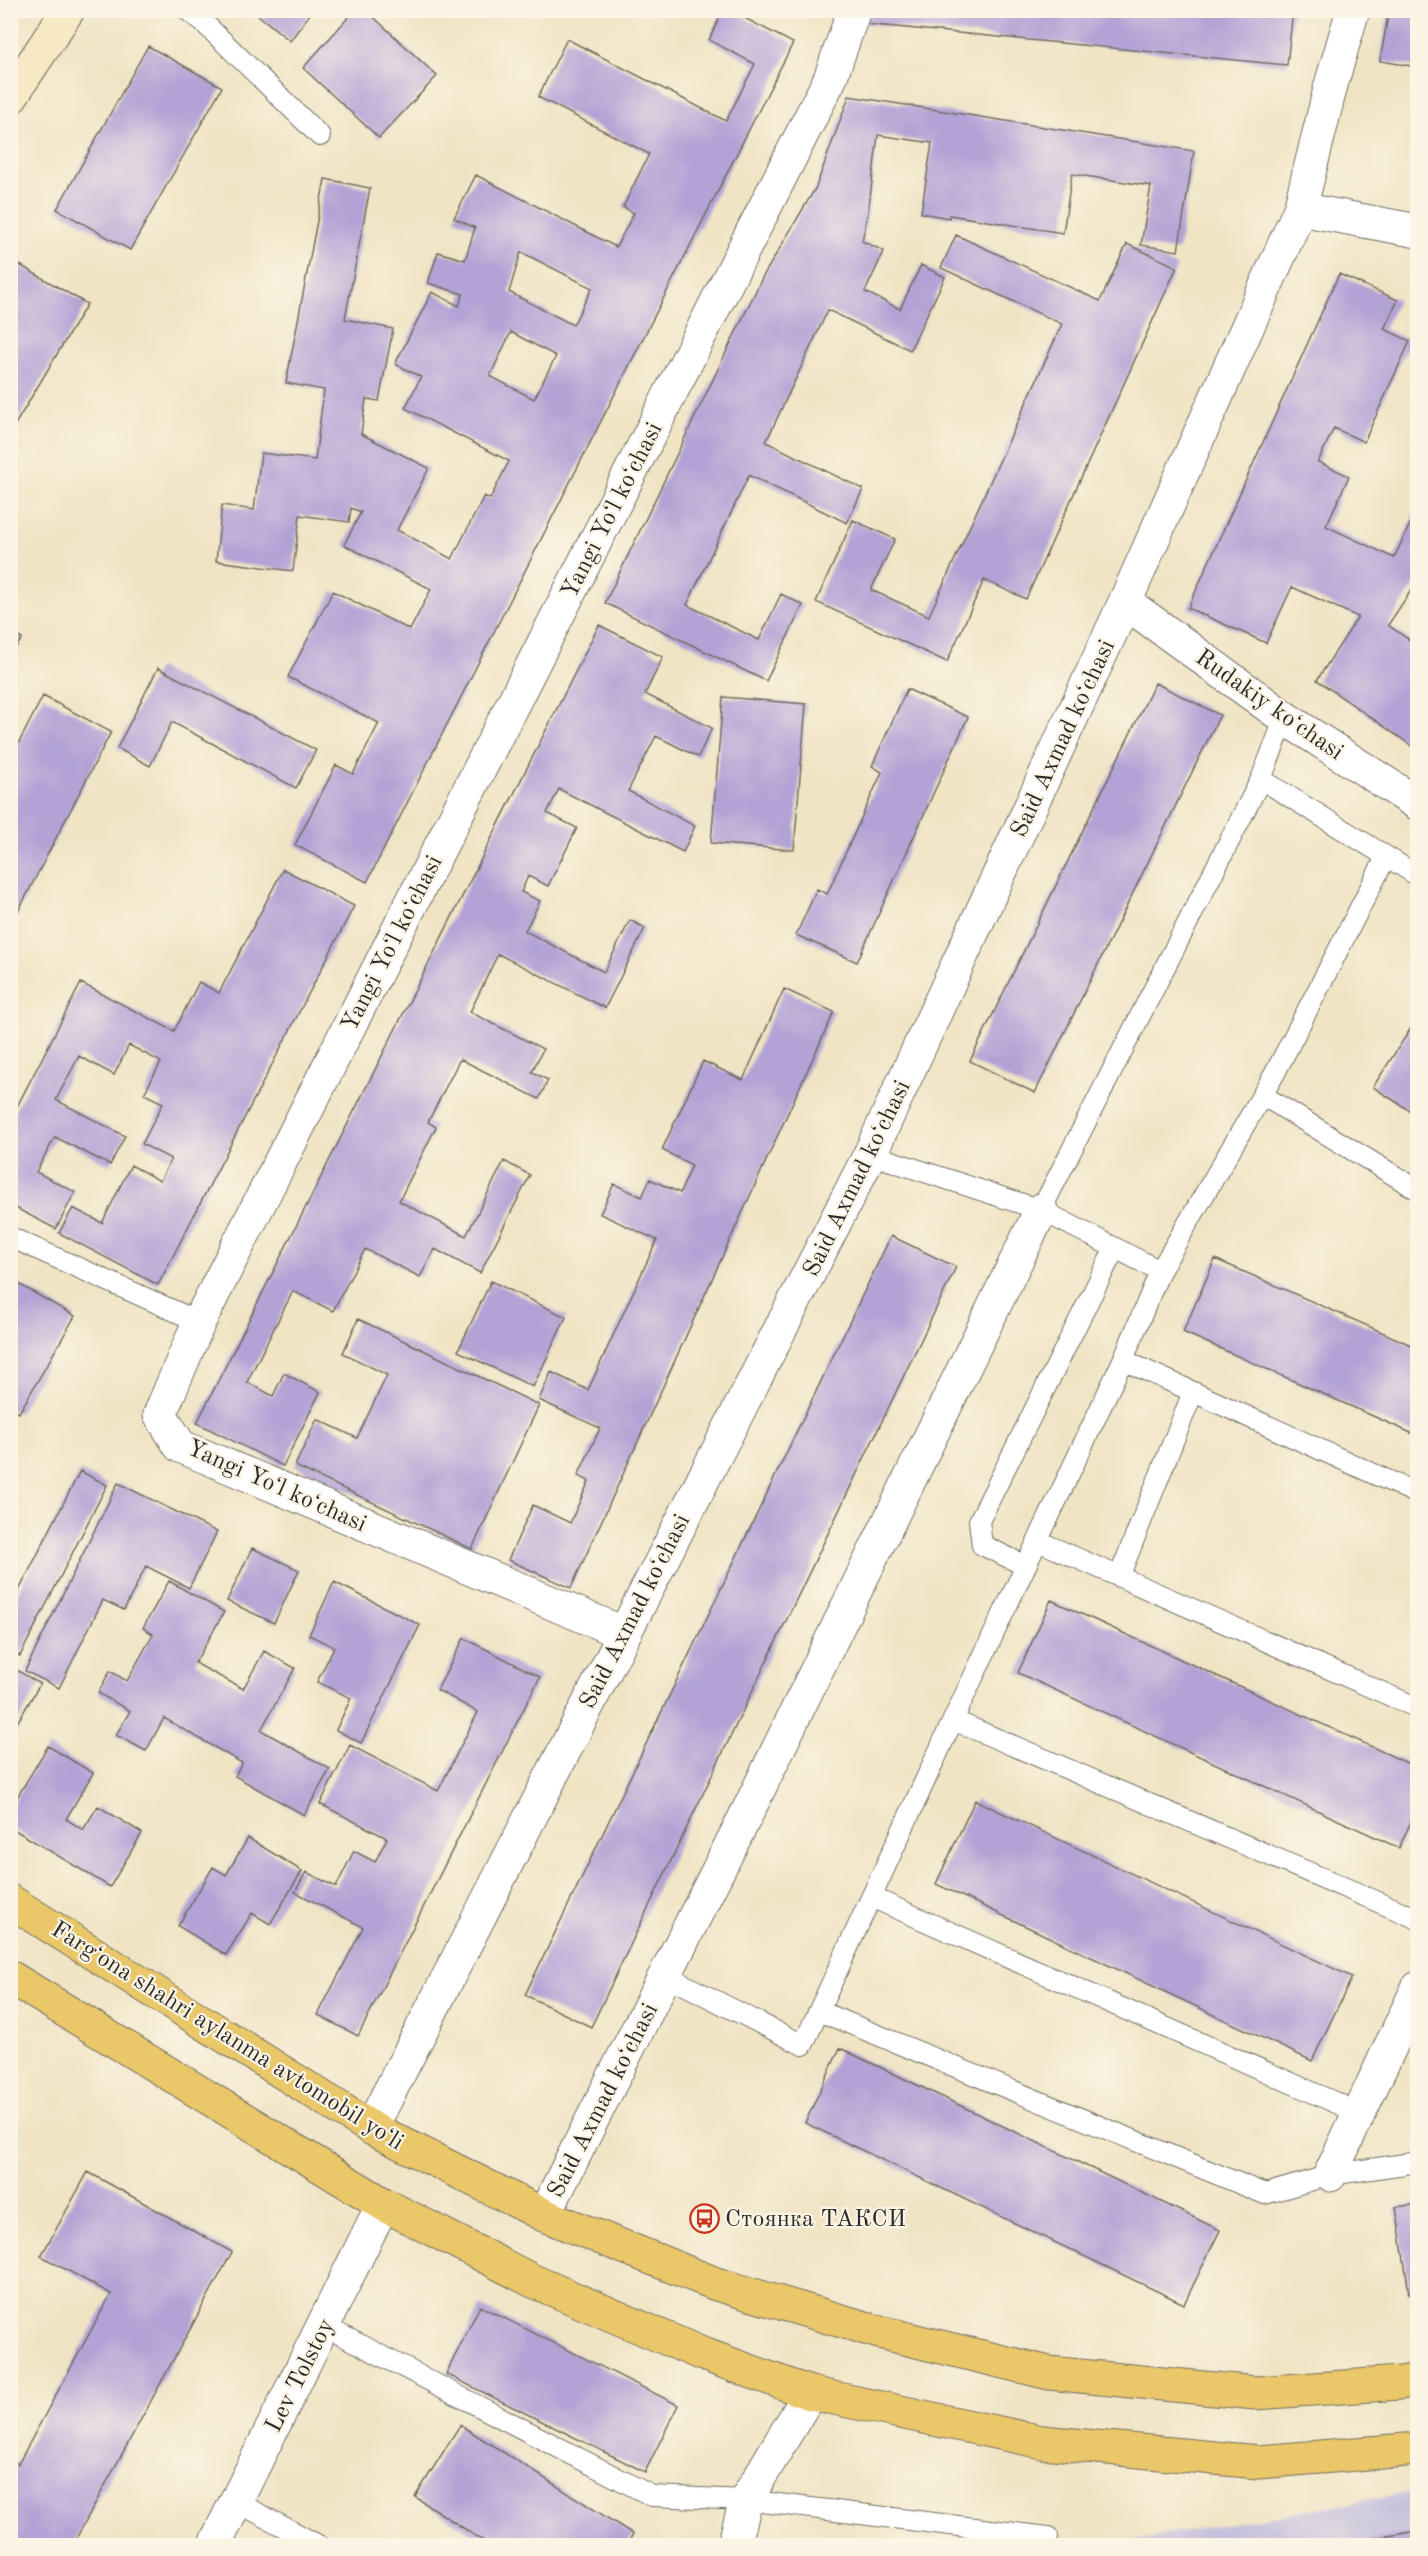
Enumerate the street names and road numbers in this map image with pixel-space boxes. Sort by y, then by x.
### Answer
street label: Yangi Yoʻl koʻchasi [558,419,668,603]
street label: Said Axmad koʻchasi [1008,636,1120,841]
street label: Rudakiy koʻchasi [1191,646,1347,765]
street label: Yangi Yoʻl koʻchasi [338,852,448,1036]
street label: Said Axmad koʻchasi [800,1077,916,1281]
street label: Yangi Yoʻl koʻchasi [183,1436,370,1537]
street label: Said Axmad koʻchasi [576,1511,695,1713]
street label: Fargʻona shahri aylanma avtomobil yoʻli [47,1918,407,2156]
street label: Said Axmad koʻchasi [544,2000,663,2202]
street label: Lev Tolstoy [262,2315,340,2437]

